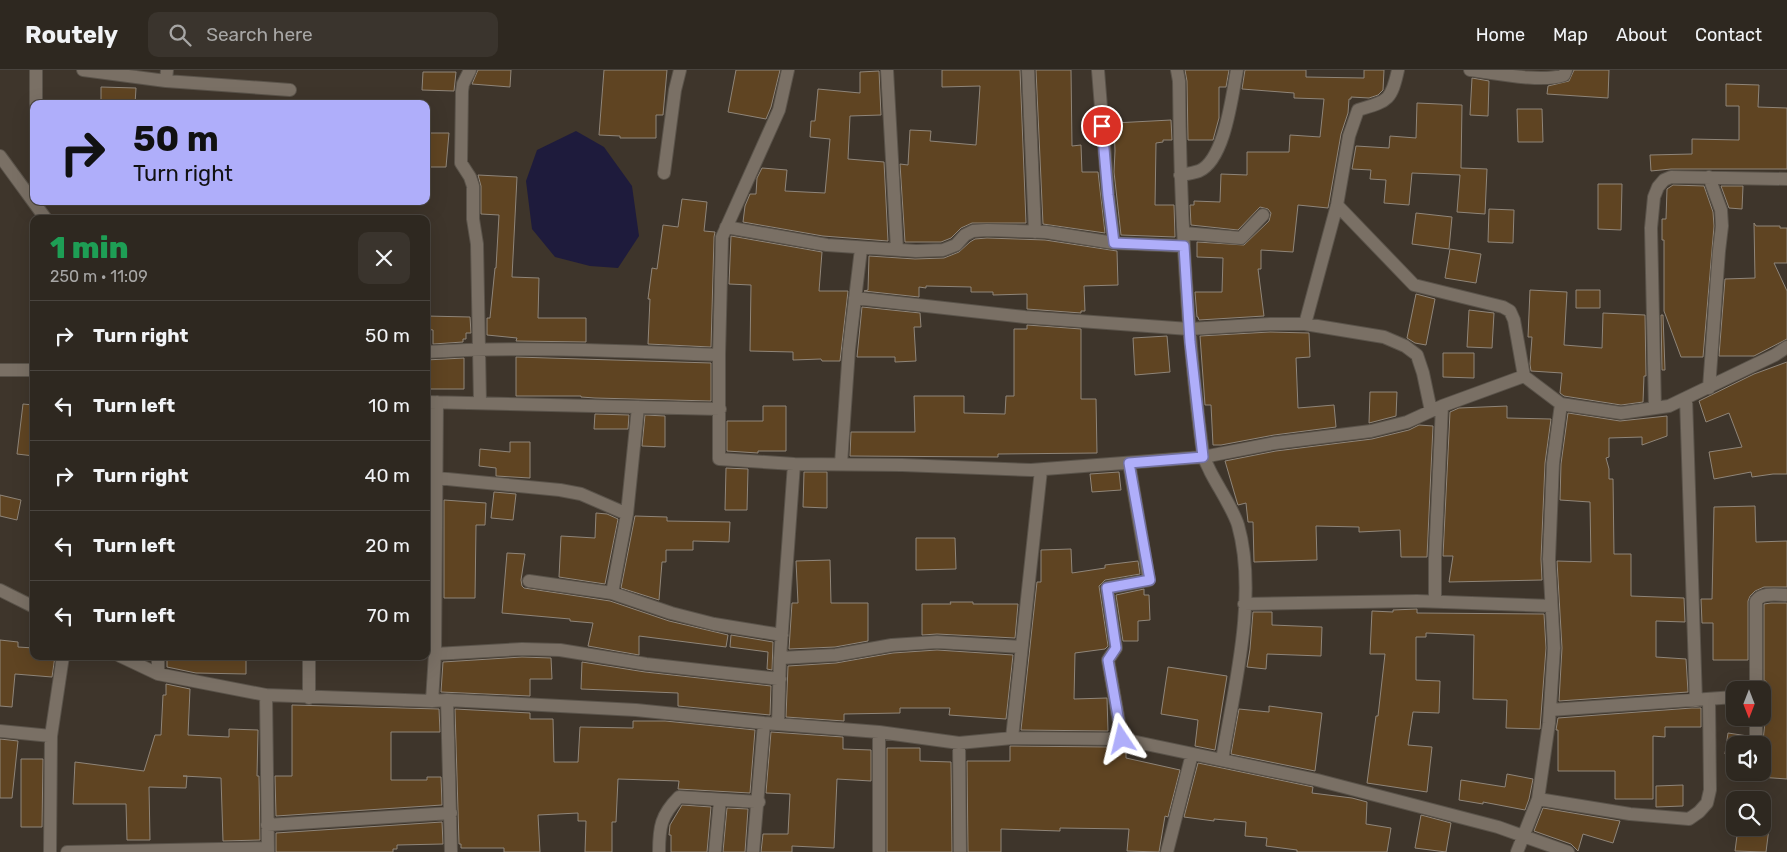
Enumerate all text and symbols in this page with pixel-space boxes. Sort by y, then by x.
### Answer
search box [148,12,498,57]
text: Routely [25,21,118,49]
icon: search [166,21,194,49]
text: Search here [206,23,313,46]
text: Home [1476,24,1525,46]
text: Map [1553,24,1588,46]
text: About [1616,24,1667,46]
text: Contact [1695,24,1762,46]
pin [1081,105,1123,147]
icon: arrive [1088,112,1116,140]
text: 50 m [133,118,219,160]
icon: right [50,120,115,185]
text: Turn right [133,160,233,187]
text: 1 min [50,230,128,266]
button: close [358,232,410,284]
text: 250 m · 11:09 [50,267,148,286]
icon: right [50,322,78,350]
text: Turn right [93,324,188,347]
text: 50 m [365,324,410,347]
icon: left [50,392,78,420]
text: Turn left [93,394,175,417]
text: 10 m [368,394,410,417]
icon: right [50,462,78,490]
text: Turn right [93,464,188,487]
text: 40 m [365,464,410,487]
icon: left [50,532,78,560]
text: Turn left [93,534,175,557]
text: 20 m [365,534,410,557]
icon: left [50,602,78,630]
text: Turn left [93,604,175,627]
text: 70 m [367,604,410,627]
north arrow [1726,681,1771,726]
map controls [1726,681,1771,836]
position arrow [1095,712,1147,764]
button: sound [1726,736,1771,781]
button: search [1726,791,1771,836]

